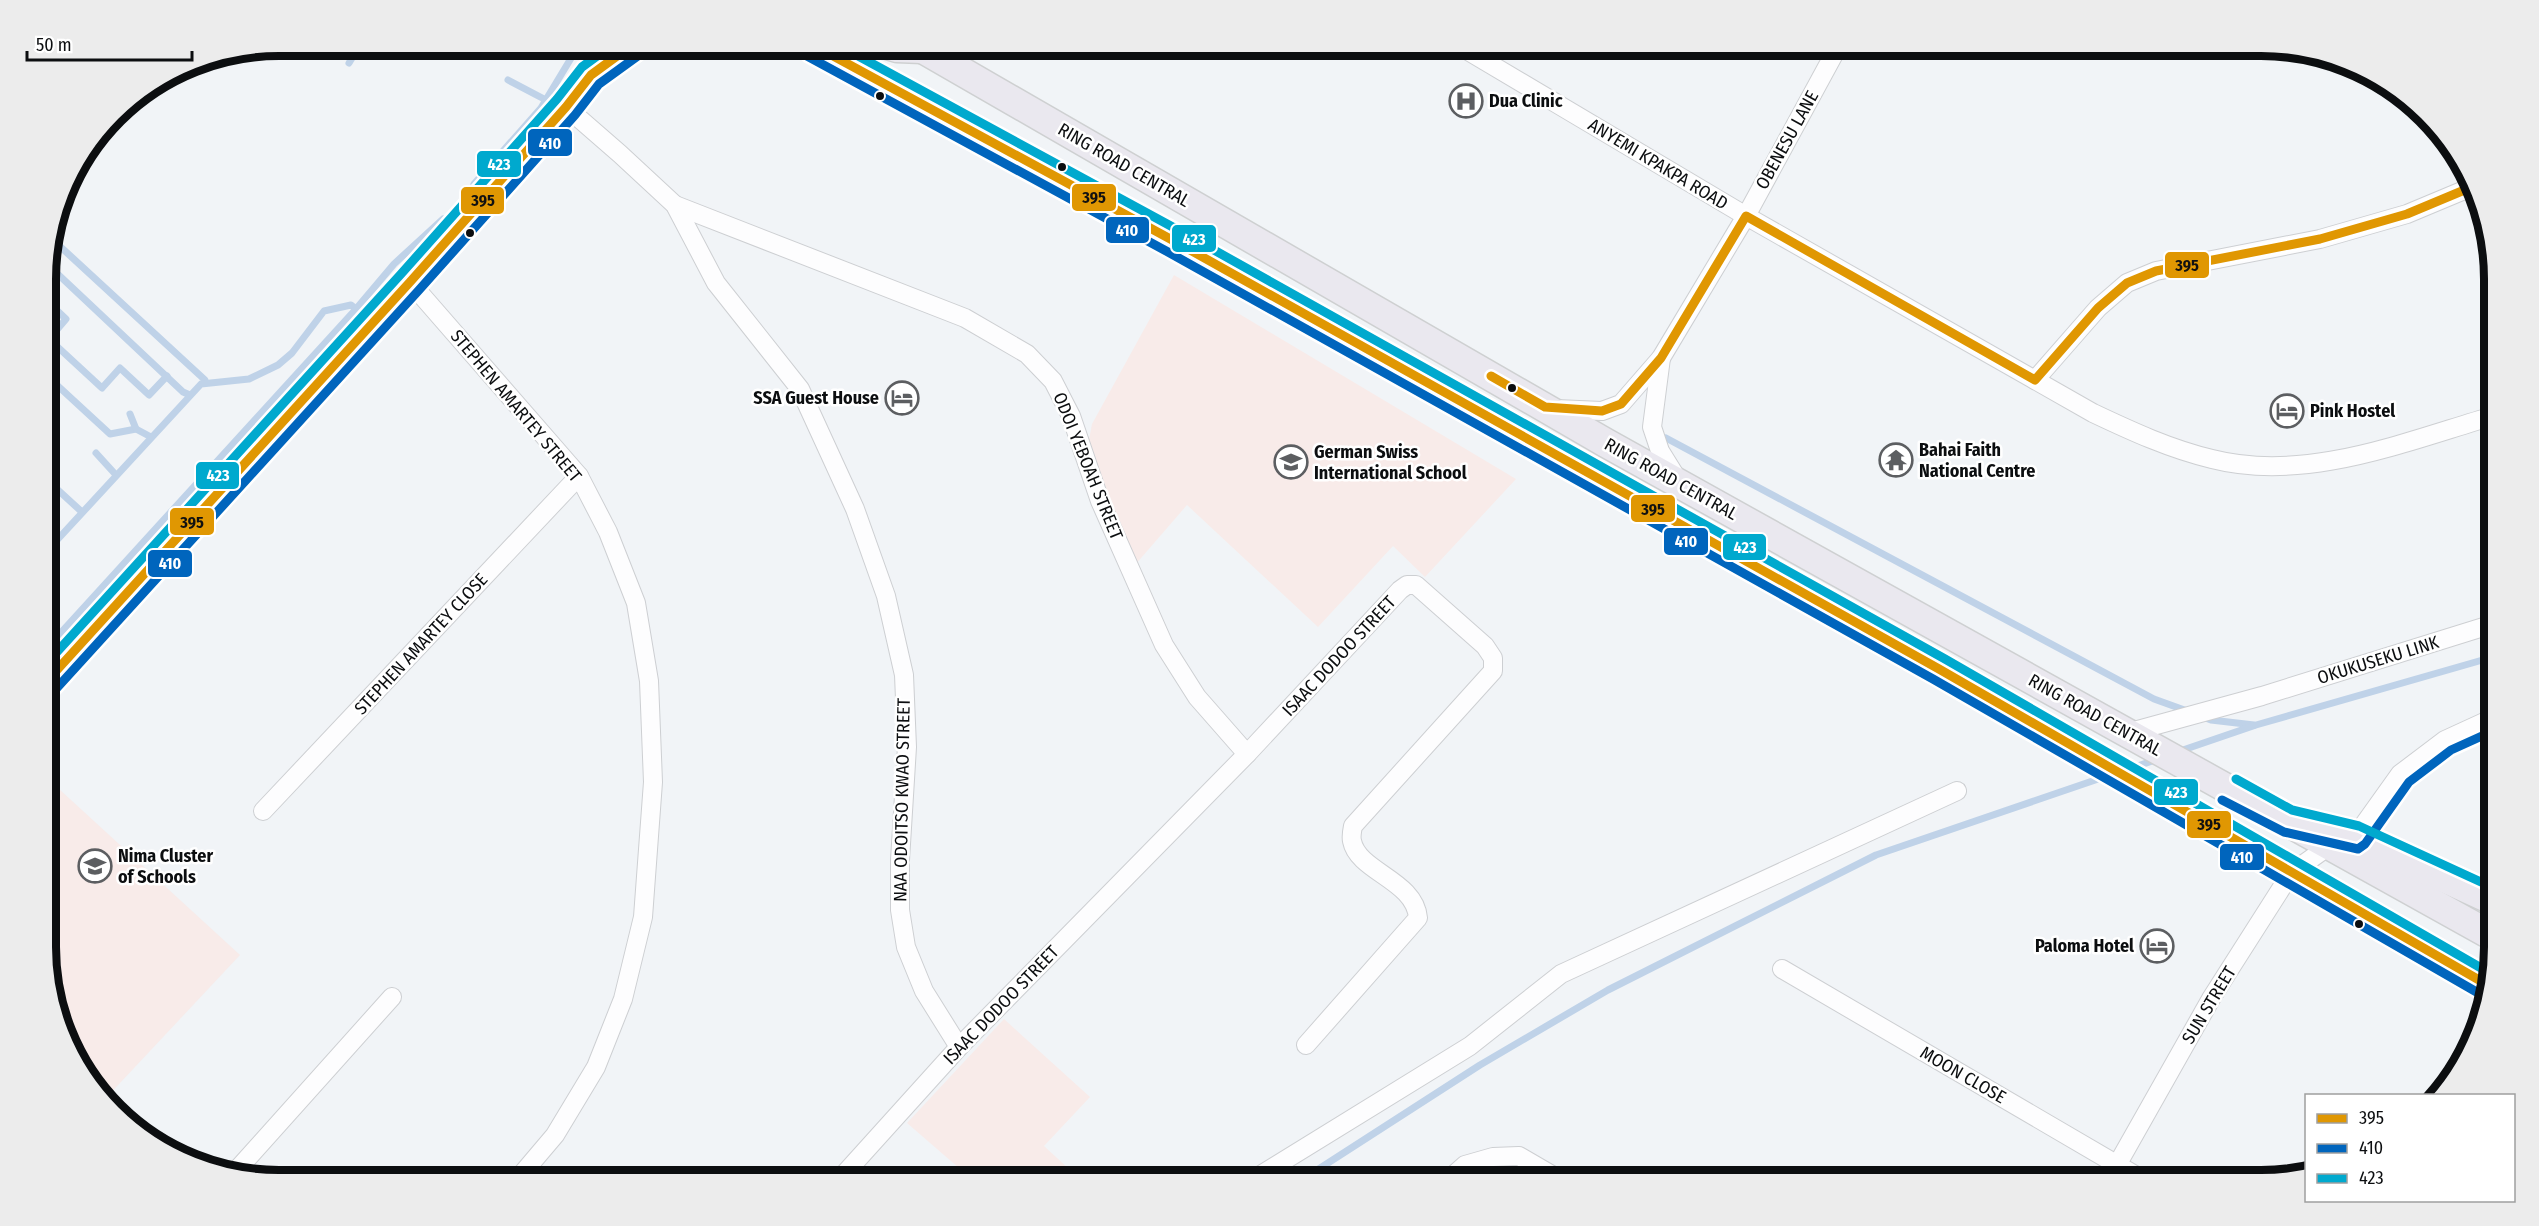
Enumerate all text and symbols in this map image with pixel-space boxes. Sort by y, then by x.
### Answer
scale bar [27,24,192,62]
text: 50 m [36,34,72,56]
hospital icon: Dua Clinic [1448,83,1484,119]
street label: OBENESU LANE [1751,87,1823,193]
unlabelled marker [874,90,886,102]
place label: Dua Clinic [1489,90,1563,112]
street label: ANYEMI KPAKPA ROAD [1584,114,1732,214]
street label: RING ROAD CENTRAL [1054,118,1194,212]
line badge: 410 [527,128,573,157]
text: 410 [539,134,562,153]
line badge: 423 [476,150,522,178]
text: 423 [487,155,511,174]
unlabelled marker [1056,161,1068,173]
line badge: 395 [1071,183,1117,212]
line badge: 395 [460,186,505,215]
text: 395 [1081,188,1106,207]
text: 395 [470,191,495,210]
line badge: 410 [1105,216,1150,244]
text: 410 [1116,221,1139,240]
line badge: 423 [1171,224,1217,253]
unlabelled marker [464,227,476,239]
text: 423 [1182,230,1206,249]
line badge: 395 [2164,251,2210,279]
text: 395 [2174,256,2199,275]
street label: STEPHEN AMARTEY STREET [446,325,587,487]
hotel icon: SSA Guest House [884,380,920,416]
unlabelled marker [1506,382,1518,394]
place label: SSA Guest House [753,387,879,409]
street label: ODOI YEBOAH STREET [1048,389,1128,543]
hotel icon: Pink Hostel [2269,393,2305,429]
place label: Pink Hostel [2310,400,2395,422]
street label: RING ROAD CENTRAL [1600,433,1742,525]
place label: Bahai Faith National Centre [1919,439,2035,482]
place label: German Swiss International School [1314,441,1467,484]
temple icon: Bahai Faith National Centre [1878,442,1914,478]
school or university icon: German Swiss International School [1273,444,1309,480]
line badge: 423 [195,461,240,490]
text: 423 [206,466,230,485]
line badge: 395 [1630,494,1676,523]
text: 395 [1640,500,1665,519]
line badge: 395 [169,507,215,536]
text: 395 [179,513,204,532]
line badge: 410 [1663,527,1709,556]
text: 410 [1675,532,1698,551]
line badge: 423 [1722,533,1767,561]
text: 423 [1733,538,1757,557]
line badge: 410 [147,549,193,578]
text: 410 [159,554,182,573]
street label: STEPHEN AMARTEY CLOSE [350,569,492,719]
street label: ISAAC DODOO STREET [1278,591,1401,721]
street label: OKUKUSEKU LINK [2315,631,2442,689]
street label: RING ROAD CENTRAL [2024,669,2166,761]
street label: NAA ODOITSO KWAO STREET [889,697,915,902]
line badge: 423 [2153,778,2199,806]
text: 423 [2164,783,2188,802]
line badge: 395 [2186,810,2232,839]
text: 395 [2196,815,2221,834]
line badge: 410 [2219,843,2265,871]
place label: Nima Cluster of Schools [118,845,213,888]
school or university icon: Nima Cluster of Schools [77,848,113,884]
text: 410 [2231,848,2254,867]
unlabelled marker [2353,918,2365,930]
hotel icon: Paloma Hotel [2139,928,2175,964]
place label: Paloma Hotel [2035,935,2134,957]
street label: ISAAC DODOO STREET [939,941,1064,1069]
street label: SUN STREET [2177,962,2241,1048]
street label: MOON CLOSE [1916,1042,2010,1108]
legend [2305,1094,2515,1202]
text: 395 [2359,1107,2384,1129]
text: 410 [2359,1137,2383,1159]
text: 423 [2359,1167,2384,1189]

